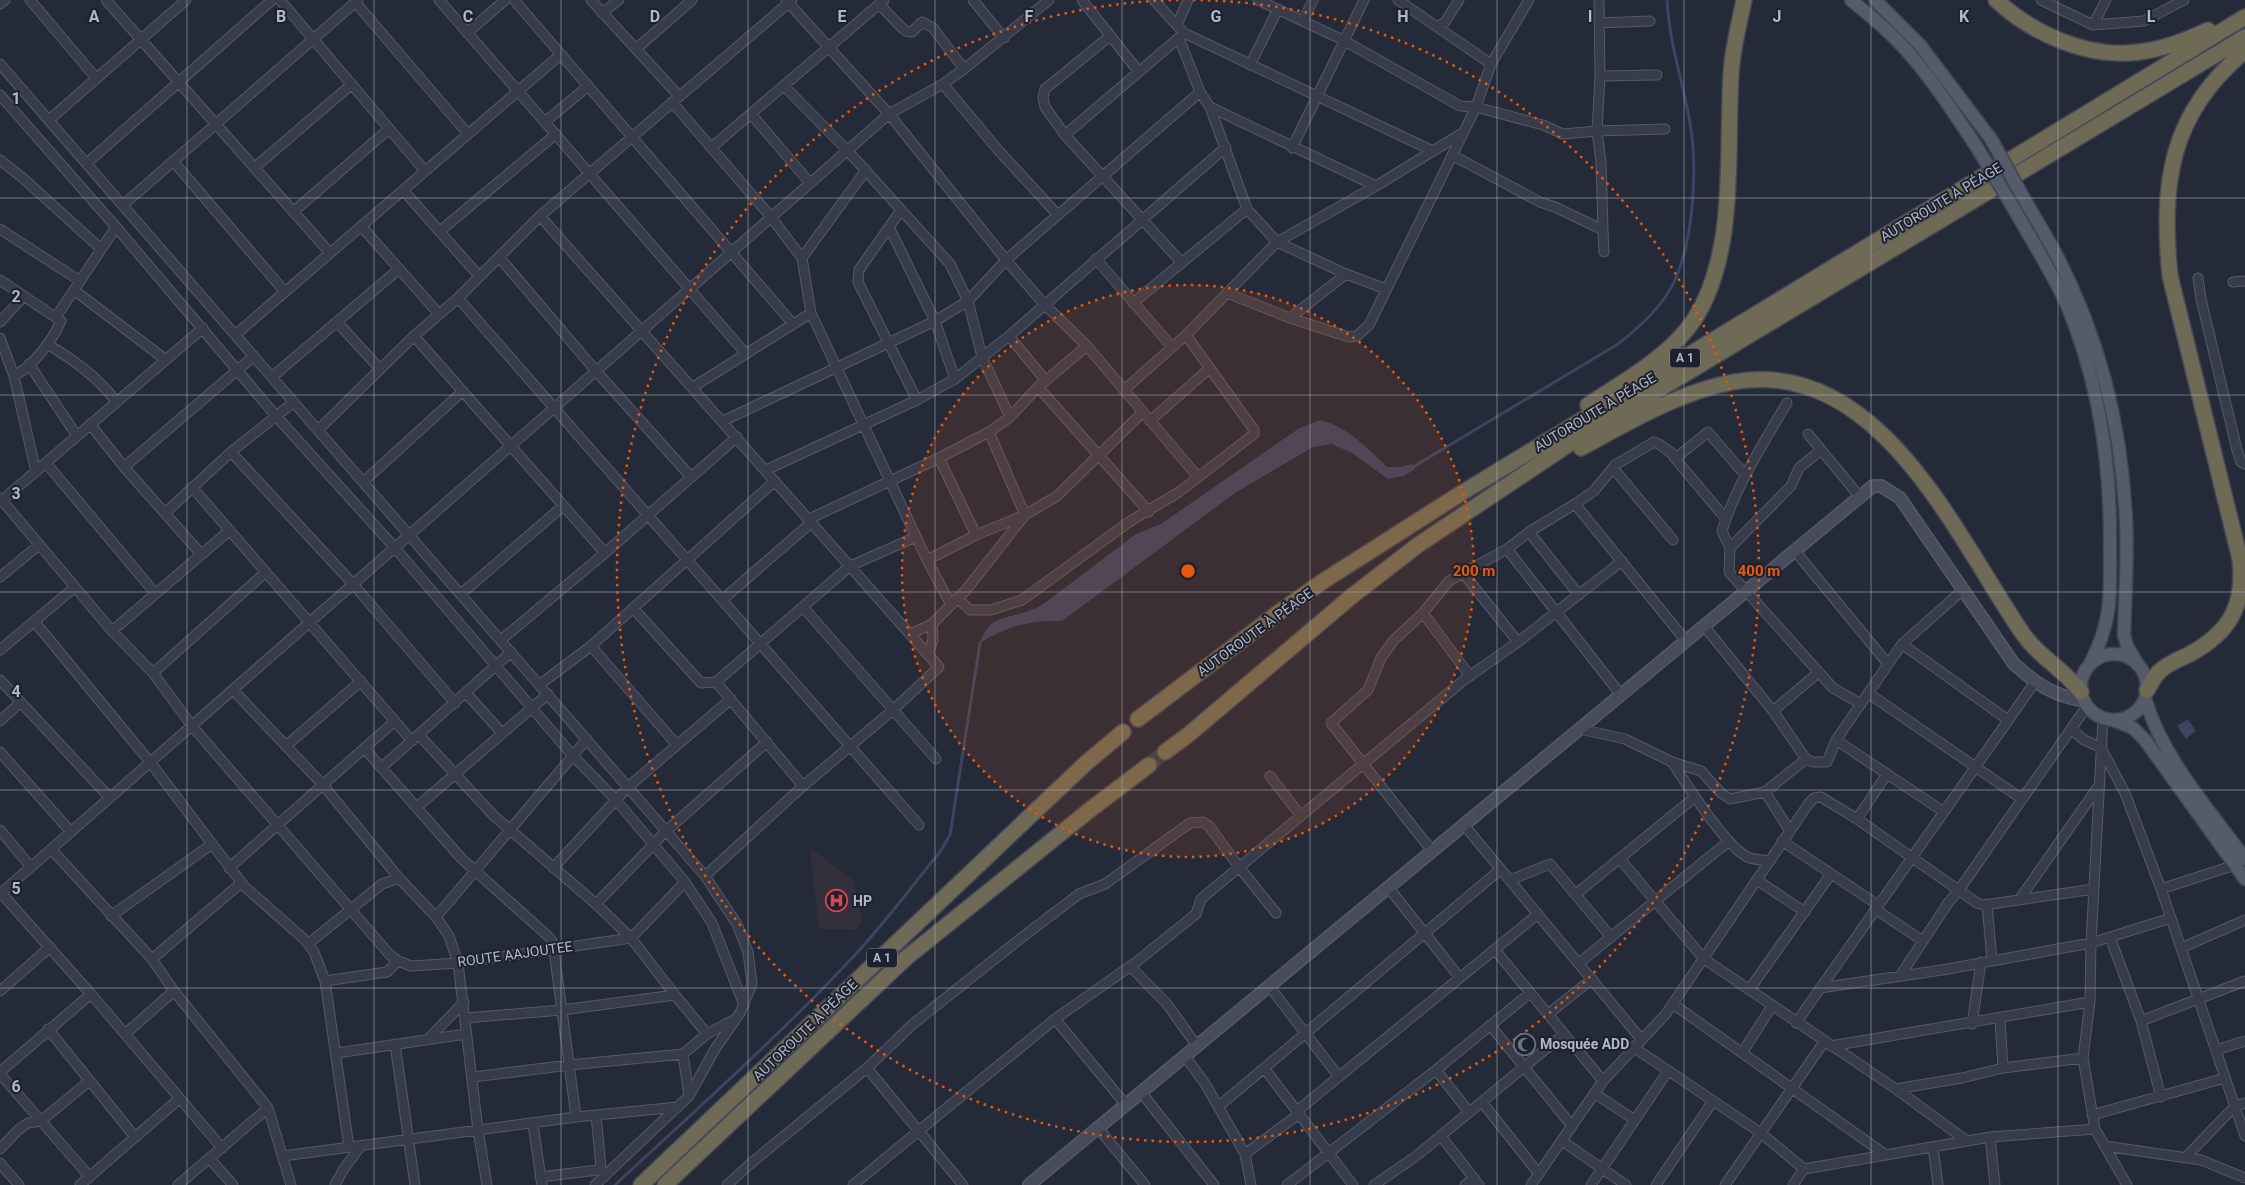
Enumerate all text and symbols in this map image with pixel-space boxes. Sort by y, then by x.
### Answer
text: A [89,7,100,26]
text: B [276,7,286,26]
text: C [463,7,473,26]
text: D [650,7,660,26]
text: E [838,7,847,26]
text: F [1025,7,1034,26]
text: G [1211,7,1222,26]
text: H [1397,7,1409,26]
text: I [1588,7,1592,26]
text: J [1773,7,1781,26]
text: K [1959,7,1970,26]
text: L [2147,7,2156,26]
text: 1 [11,89,21,108]
street label: AUTOROUTE À PÉAGE [1877,158,2005,245]
text: 2 [11,287,21,306]
road number: A 1 [1670,348,1700,368]
street label: AUTOROUTE À PÉAGE [1531,368,1659,455]
text: 3 [11,484,21,503]
centre of rings [1179,562,1197,580]
text: 200 m [1453,562,1495,580]
text: 400 m [1738,562,1780,580]
street label: AUTOROUTE À PÉAGE [1193,584,1316,679]
text: 4 [11,682,21,701]
text: 5 [11,879,21,898]
hospital icon: HP [825,889,849,913]
place label: HP [853,893,872,909]
street label: ROUTE AAJOUTEE [456,938,574,970]
road number: A 1 [867,948,897,968]
street label: AUTOROUTE À PÉAGE [749,975,861,1084]
mosque icon: Mosquée ADD [1512,1032,1536,1056]
place label: Mosquée ADD [1540,1036,1629,1052]
text: 6 [11,1077,21,1096]

